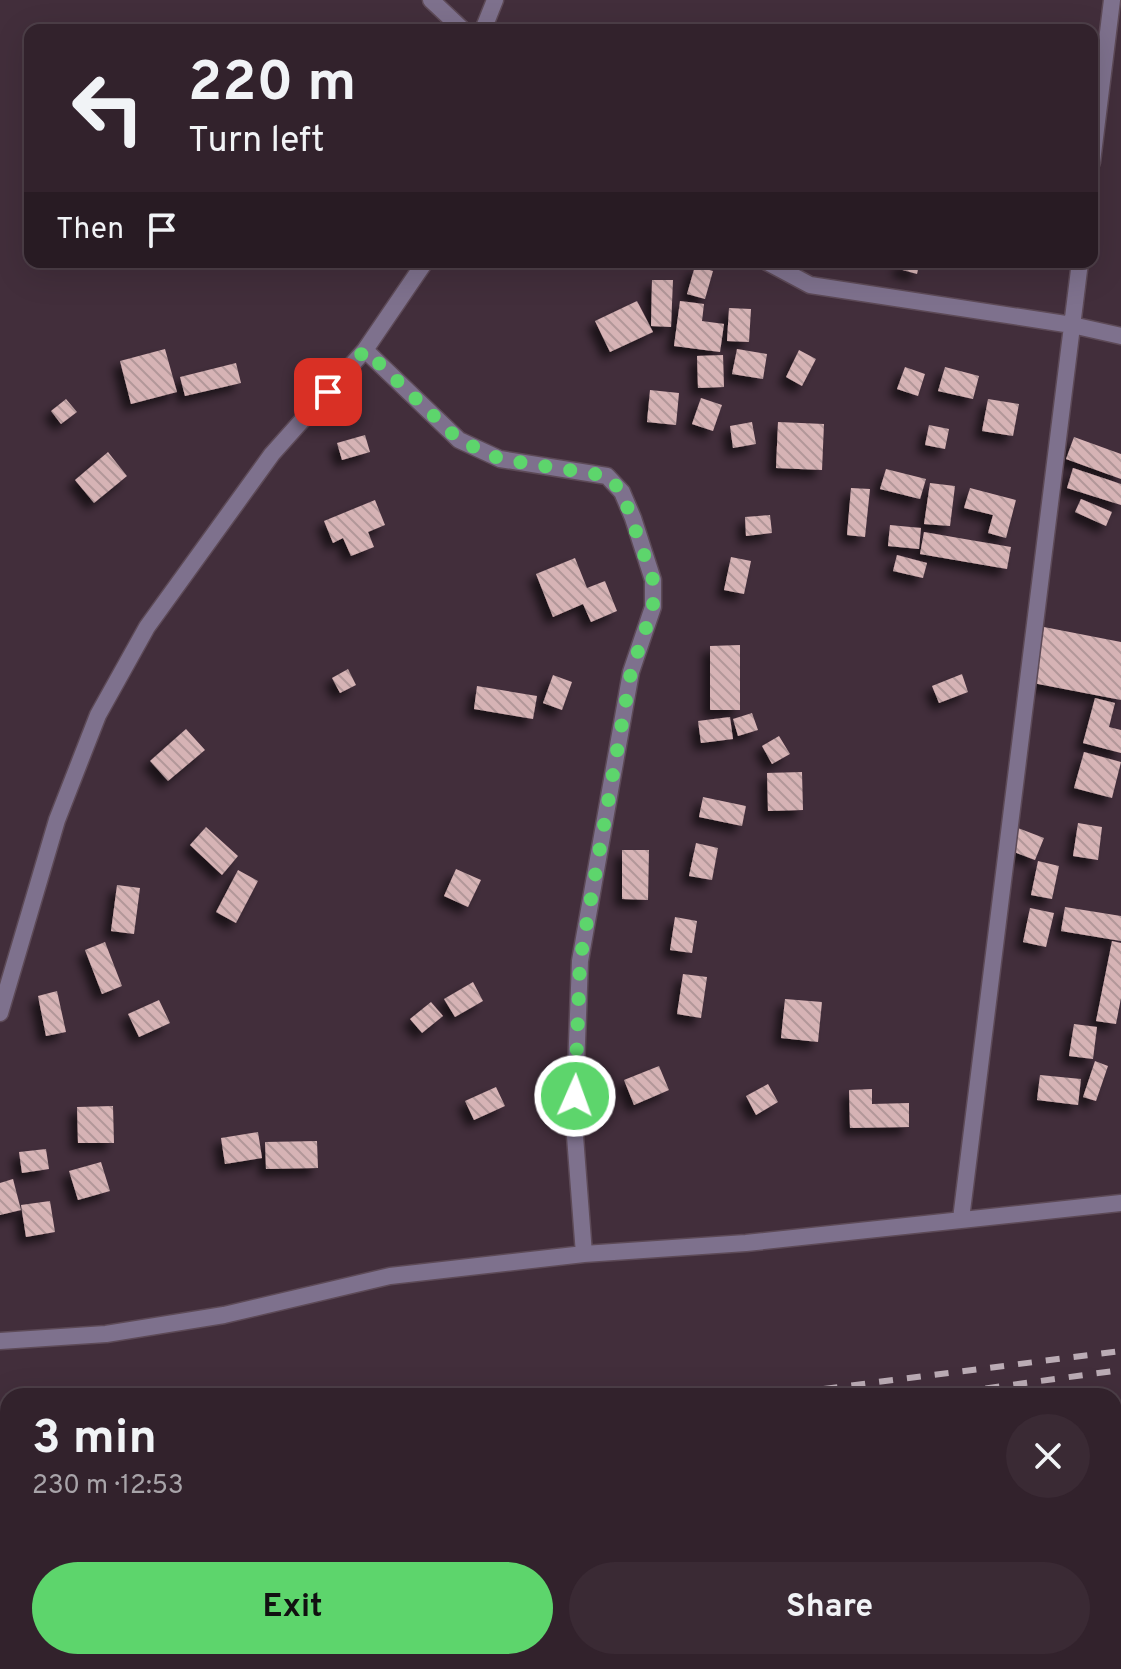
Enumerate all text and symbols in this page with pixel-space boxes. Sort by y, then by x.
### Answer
text: 220 m [188,50,356,120]
icon: left [56,56,160,160]
text: Turn left [188,119,325,165]
icon: arrive [140,208,184,252]
text: Then [56,212,124,249]
pin [294,358,362,426]
icon: arrive [306,370,350,414]
position arrow [533,1054,617,1138]
text: 3 min [32,1410,157,1470]
button: close [1006,1414,1090,1498]
text: 230 m · 12:53 [32,1470,184,1503]
button: Exit [32,1562,553,1654]
button: Share [569,1562,1090,1654]

